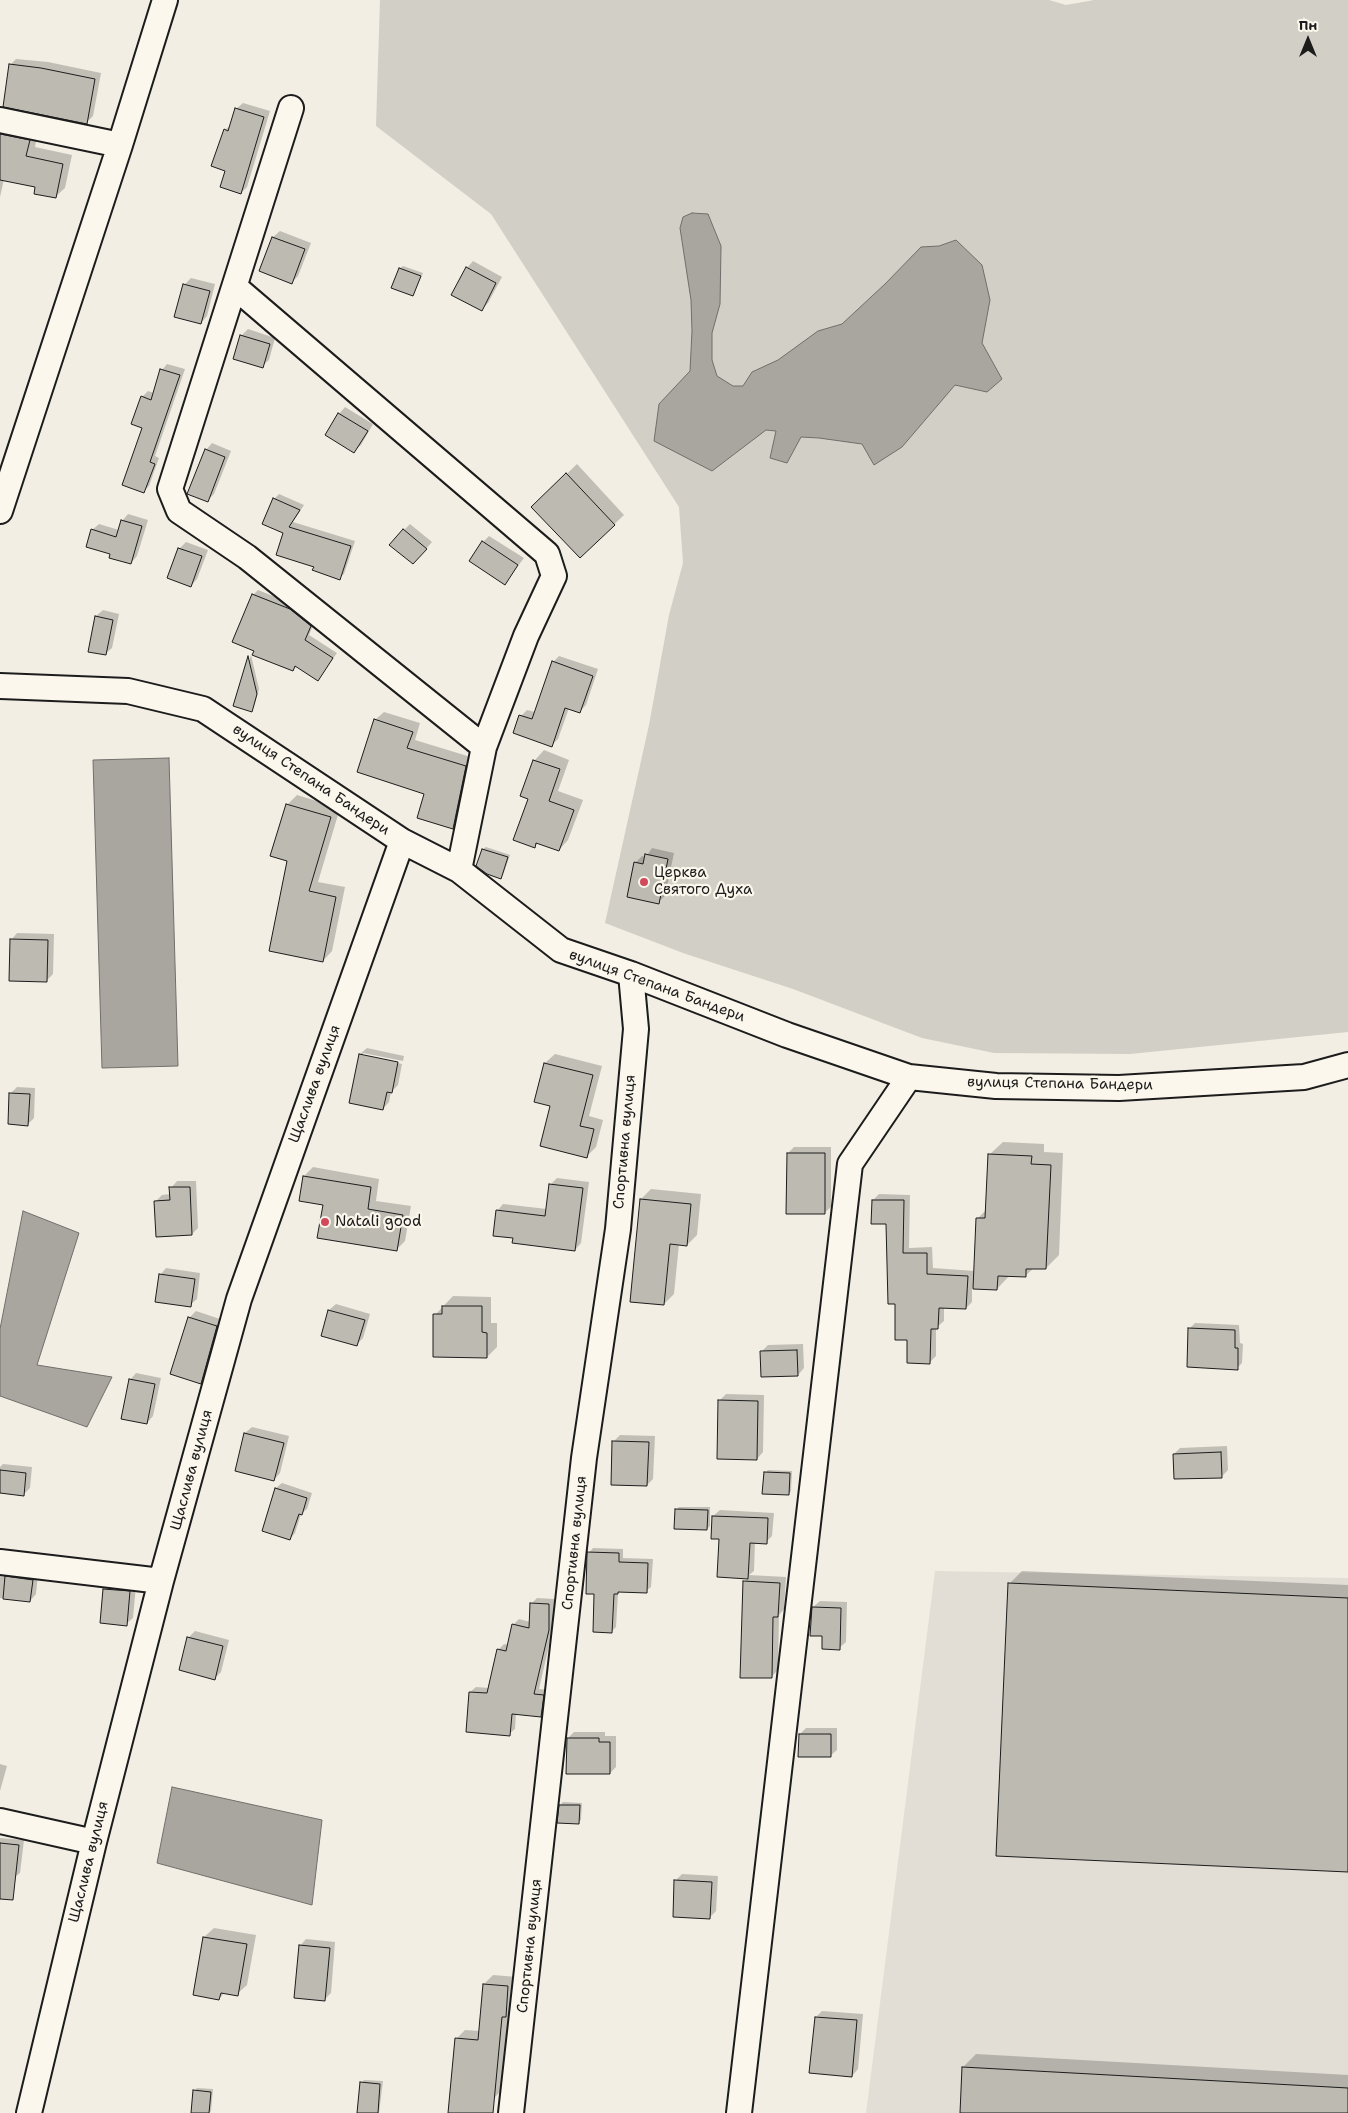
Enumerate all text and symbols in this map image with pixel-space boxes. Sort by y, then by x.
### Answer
north arrow [1283,15,1333,65]
text: Пн [1299,16,1317,34]
street label: вулиця Степана Бандери [229,721,393,839]
place label: Церква Святого Духа [654,864,752,899]
marker: Церква Святого Духа [638,876,650,888]
street label: вулиця Степана Бандери [567,946,747,1026]
street label: Щаслива вулиця [285,1023,345,1145]
street label: вулиця Степана Бандери [967,1073,1153,1095]
street label: Спортивна вулиця [610,1074,640,1210]
place label: Natali good [335,1213,421,1231]
marker: Natali good [319,1216,331,1228]
street label: Щаслива вулиця [167,1408,217,1532]
street label: Спортивна вулиця [559,1475,591,1611]
street label: Щаслива вулиця [65,1800,113,1924]
street label: Спортивна вулиця [514,1878,546,2014]

